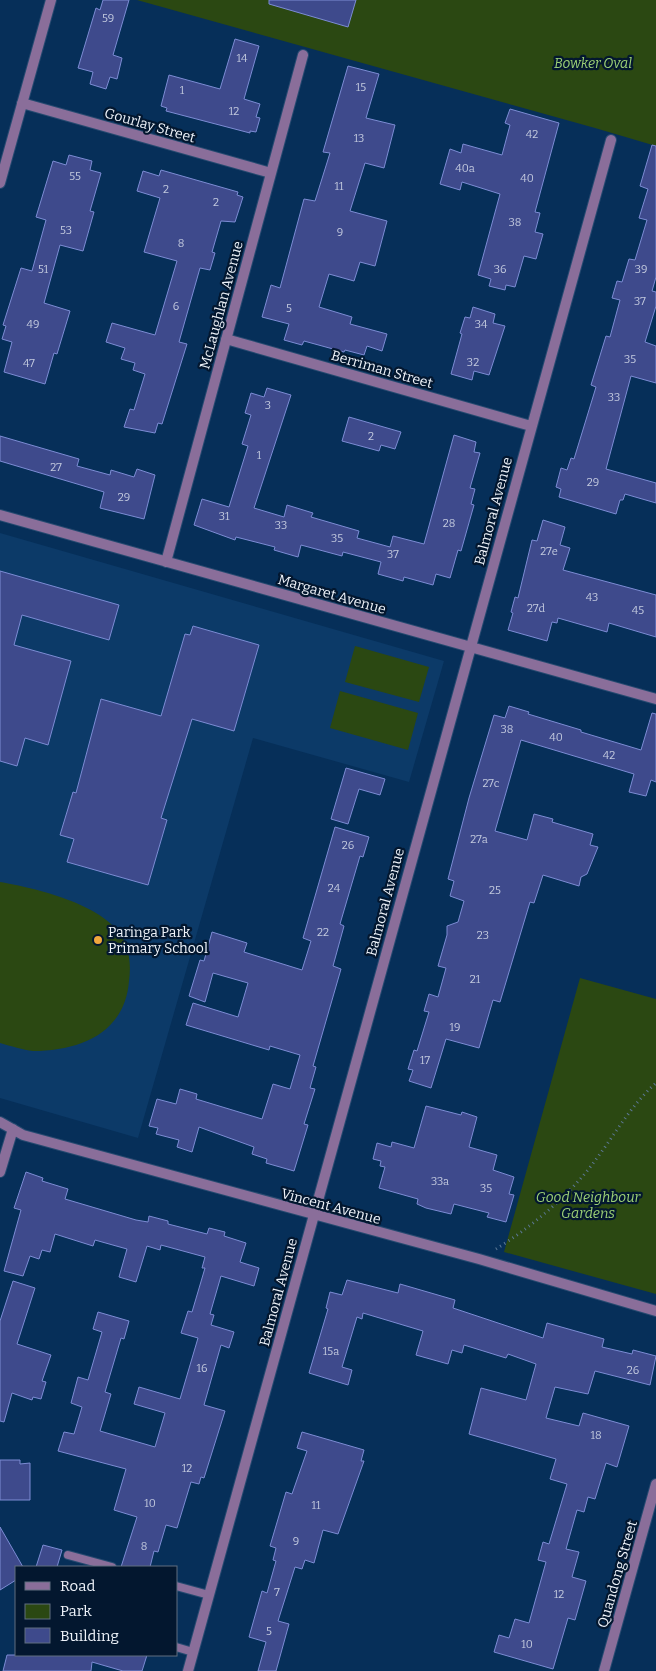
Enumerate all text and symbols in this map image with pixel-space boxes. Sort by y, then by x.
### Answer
house number: 59 [102,12,114,25]
house number: 14 [237,52,248,65]
park label: Bowker Oval [554,55,632,72]
house number: 15 [356,81,366,94]
house number: 1 [180,84,185,97]
street label: Gourlay Street [102,104,197,147]
house number: 12 [229,105,239,118]
house number: 42 [526,128,538,141]
house number: 13 [354,132,364,145]
house number: 40a [455,162,475,175]
house number: 55 [69,170,81,183]
house number: 40 [520,172,534,185]
house number: 11 [335,180,344,193]
house number: 2 [163,183,169,196]
house number: 2 [213,196,219,209]
house number: 38 [509,216,521,229]
house number: 53 [60,224,72,237]
house number: 9 [337,226,343,239]
house number: 8 [178,237,184,250]
street label: McLaughlan Avenue [196,239,247,371]
house number: 51 [38,263,49,276]
house number: 36 [494,263,506,276]
house number: 39 [635,263,647,276]
house number: 37 [634,295,646,308]
house number: 6 [173,300,179,313]
house number: 5 [286,302,292,315]
house number: 49 [27,318,39,331]
house number: 34 [475,318,488,331]
street label: Berriman Street [329,347,435,392]
house number: 35 [624,353,636,366]
house number: 32 [467,356,479,369]
house number: 47 [23,357,35,370]
house number: 33 [608,391,620,404]
house number: 3 [265,399,271,412]
house number: 2 [368,430,374,443]
house number: 1 [257,449,262,462]
street label: Balmoral Avenue [471,455,516,567]
house number: 27 [50,461,62,474]
house number: 29 [587,476,599,489]
house number: 29 [118,491,130,504]
house number: 31 [219,510,230,523]
house number: 28 [443,517,455,530]
house number: 33 [275,519,287,532]
house number: 35 [331,532,343,545]
house number: 27e [540,545,558,558]
house number: 37 [387,548,399,561]
street label: Margaret Avenue [276,571,388,618]
house number: 43 [586,591,598,604]
house number: 27d [527,602,545,615]
house number: 45 [632,604,644,617]
house number: 38 [501,723,513,736]
house number: 40 [549,731,563,744]
house number: 42 [603,749,615,762]
house number: 27c [482,777,500,790]
house number: 27a [470,833,488,846]
house number: 26 [342,839,354,852]
street label: Balmoral Avenue [363,846,408,958]
house number: 24 [328,882,341,895]
house number: 25 [489,884,501,897]
place label: Paringa Park Primary School [108,924,208,957]
house number: 22 [317,926,329,939]
house number: 23 [477,929,489,942]
marker: Paringa Park Primary School [92,934,104,946]
house number: 21 [470,973,481,986]
house number: 19 [450,1021,460,1034]
house number: 17 [420,1054,430,1067]
house number: 33a [431,1175,449,1188]
house number: 35 [480,1182,492,1195]
street label: Vincent Avenue [279,1185,383,1228]
park label: Good Neighbour Gardens [536,1189,642,1222]
street label: Balmoral Avenue [256,1236,301,1348]
house number: 15a [323,1345,339,1358]
house number: 16 [197,1362,207,1375]
house number: 26 [627,1364,639,1377]
house number: 18 [590,1429,602,1442]
house number: 12 [182,1462,192,1475]
house number: 10 [144,1497,156,1510]
house number: 11 [312,1499,321,1512]
street label: Quandong Street [594,1518,641,1630]
house number: 9 [293,1535,299,1548]
house number: 8 [141,1540,147,1553]
legend [15,1566,178,1656]
text: Road [60,1577,95,1595]
house number: 7 [274,1586,280,1599]
house number: 12 [554,1588,564,1601]
text: Park [60,1602,92,1620]
house number: 5 [266,1625,272,1638]
text: Building [60,1627,119,1645]
house number: 10 [521,1638,533,1651]

